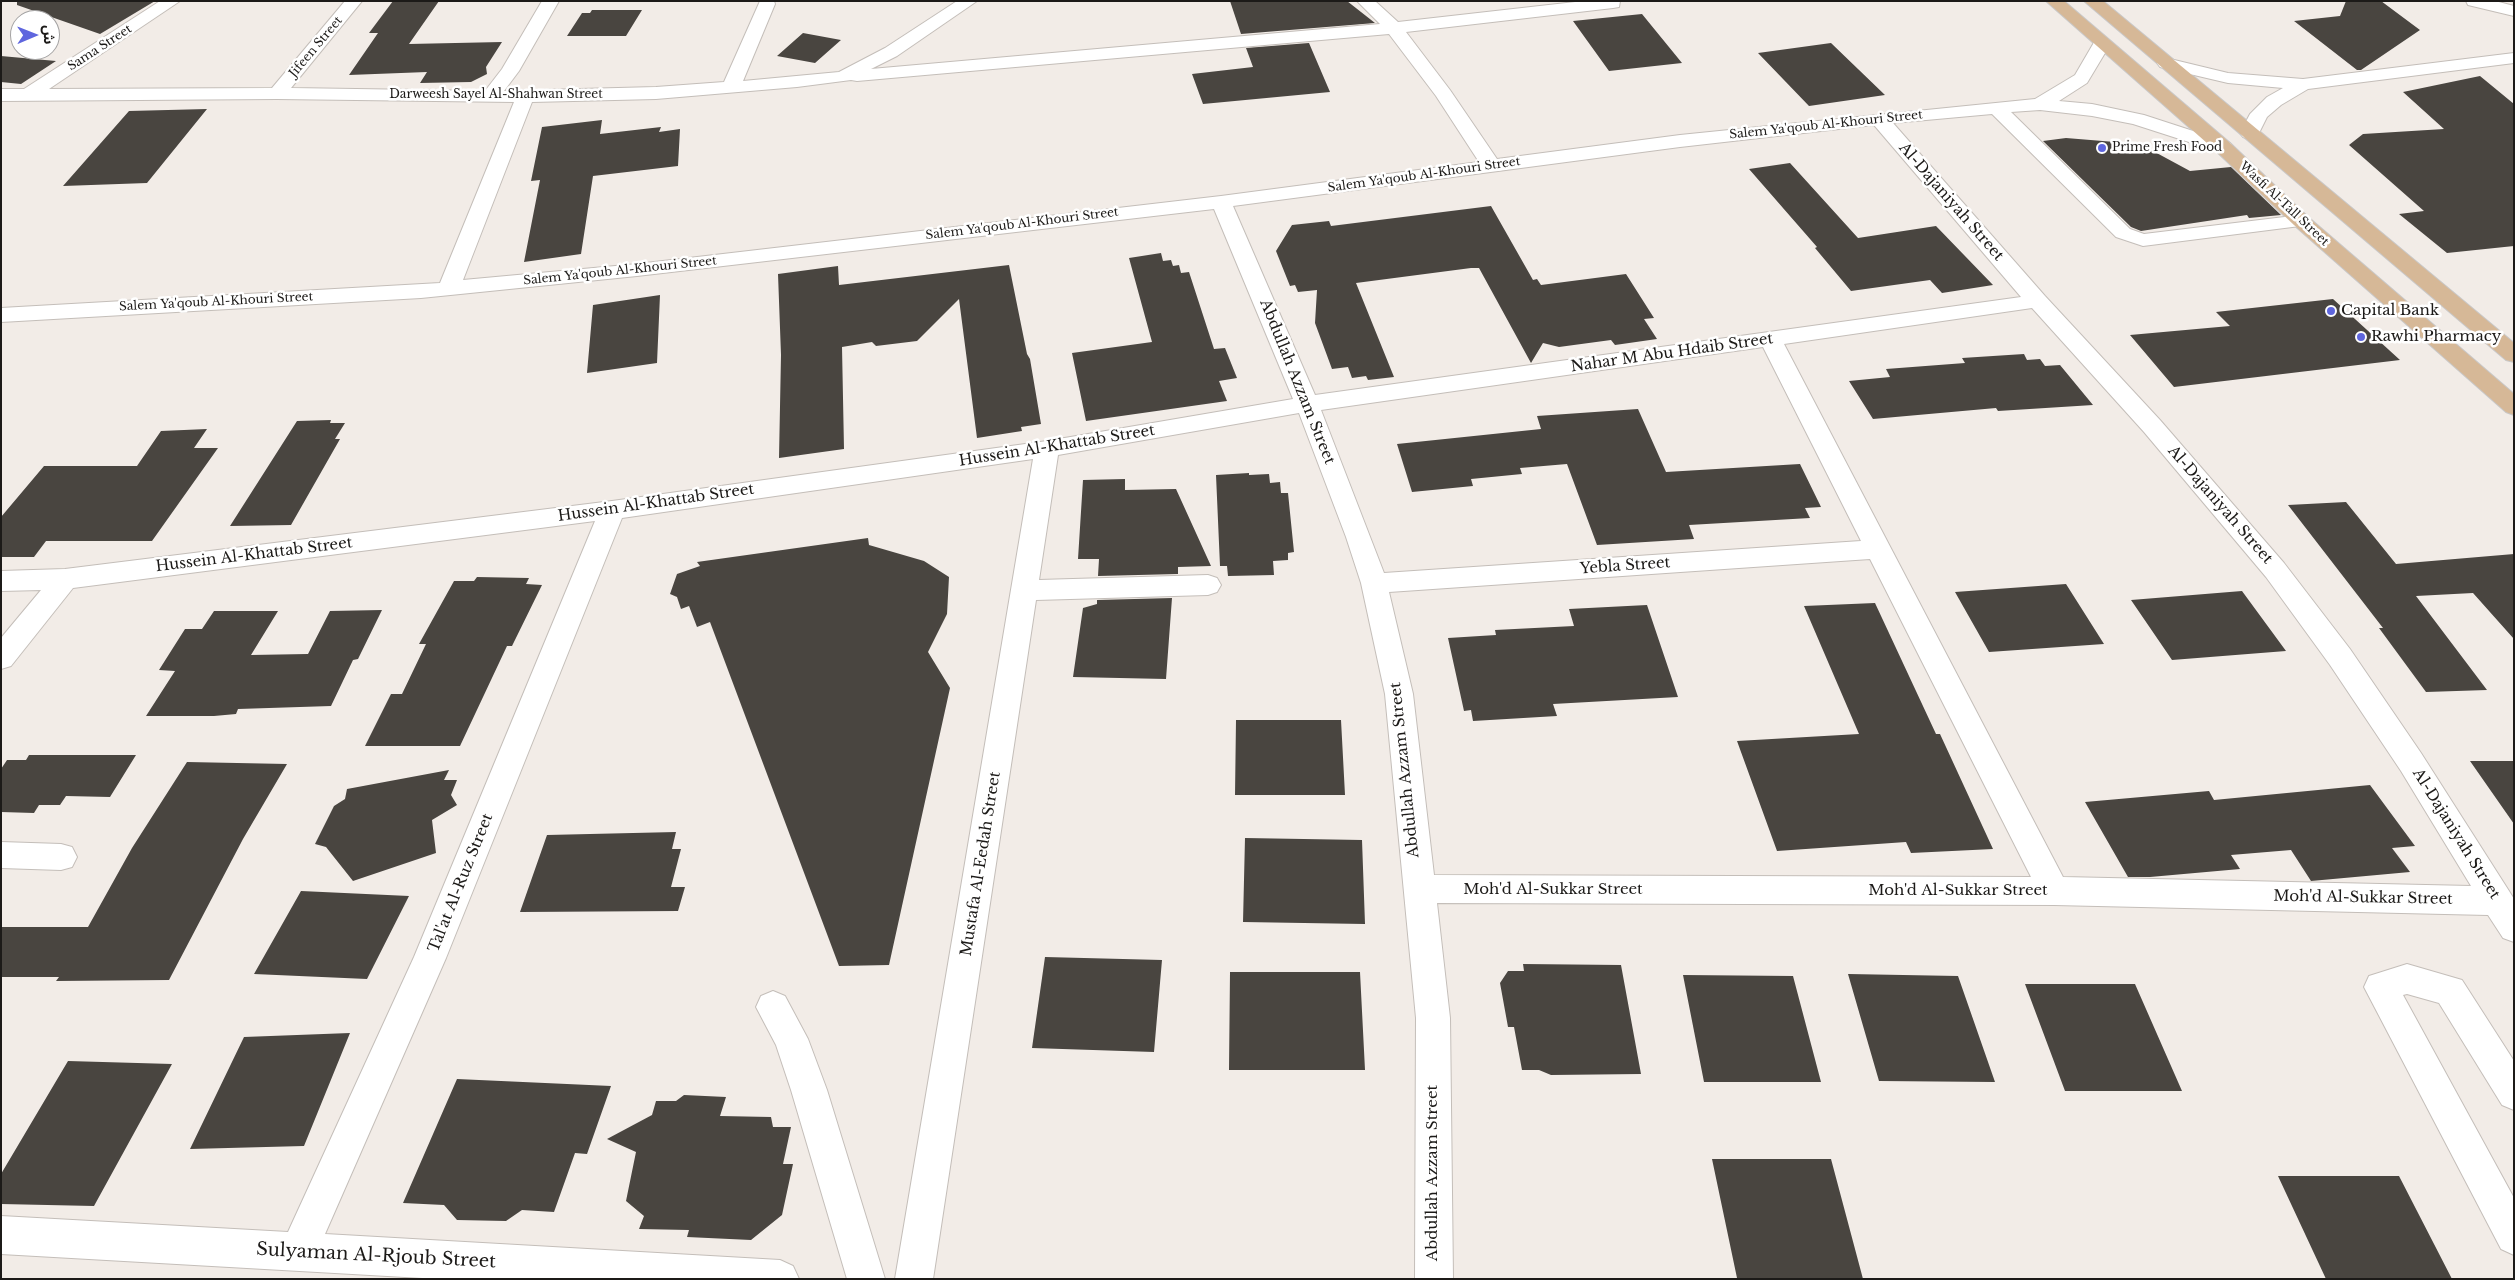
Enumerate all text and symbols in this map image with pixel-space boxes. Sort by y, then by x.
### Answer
north arrow [10,10,60,60]
street label: Jifeen Street [286,14,346,80]
street label: Sama Street [65,22,135,74]
text: ش [40,25,58,45]
street label: Darweesh Sayel Al-Shahwan Street [389,88,603,102]
street label: Salem Ya'qoub Al-Khouri Street [1729,108,1923,142]
street label: Al-Dajaniyah Street [1895,139,2007,265]
place label: Prime Fresh Food [2112,141,2222,155]
marker: Prime Fresh Food [2096,142,2108,154]
street label: Salem Ya'qoub Al-Khouri Street [1327,154,1521,196]
street label: Wasfi Al-Tall Street [2236,159,2332,249]
street label: Salem Ya'qoub Al-Khouri Street [925,205,1119,243]
street label: Salem Ya'qoub Al-Khouri Street [523,254,717,288]
street label: Salem Ya'qoub Al-Khouri Street [119,290,313,314]
street label: Abdullah Azzam Street [1256,297,1338,467]
place label: Capital Bank [2341,302,2439,320]
marker: Capital Bank [2325,305,2337,317]
place label: Rawhi Pharmacy [2371,328,2501,346]
street label: Nahar M Abu Hdaib Street [1570,330,1774,376]
marker: Rawhi Pharmacy [2355,331,2367,343]
street label: Hussein Al-Khattab Street [958,422,1156,470]
street label: Al-Dajaniyah Street [2164,442,2276,568]
street label: Hussein Al-Khattab Street [557,480,755,526]
street label: Hussein Al-Khattab Street [155,534,353,576]
street label: Yebla Street [1579,554,1671,578]
street label: Abdullah Azzam Street [1387,681,1423,859]
street label: Al-Dajaniyah Street [2409,765,2503,903]
street label: Mustafa Al-Eedah Street [958,770,1004,958]
street label: Tal'at Al-Ruz Street [425,811,497,955]
street label: Moh'd Al-Sukkar Street [1463,881,1643,899]
street label: Moh'd Al-Sukkar Street [1868,882,2048,900]
street label: Moh'd Al-Sukkar Street [2273,887,2453,909]
street label: Abdullah Azzam Street [1424,1085,1442,1261]
street label: Sulyaman Al-Rjoub Street [256,1239,496,1273]

